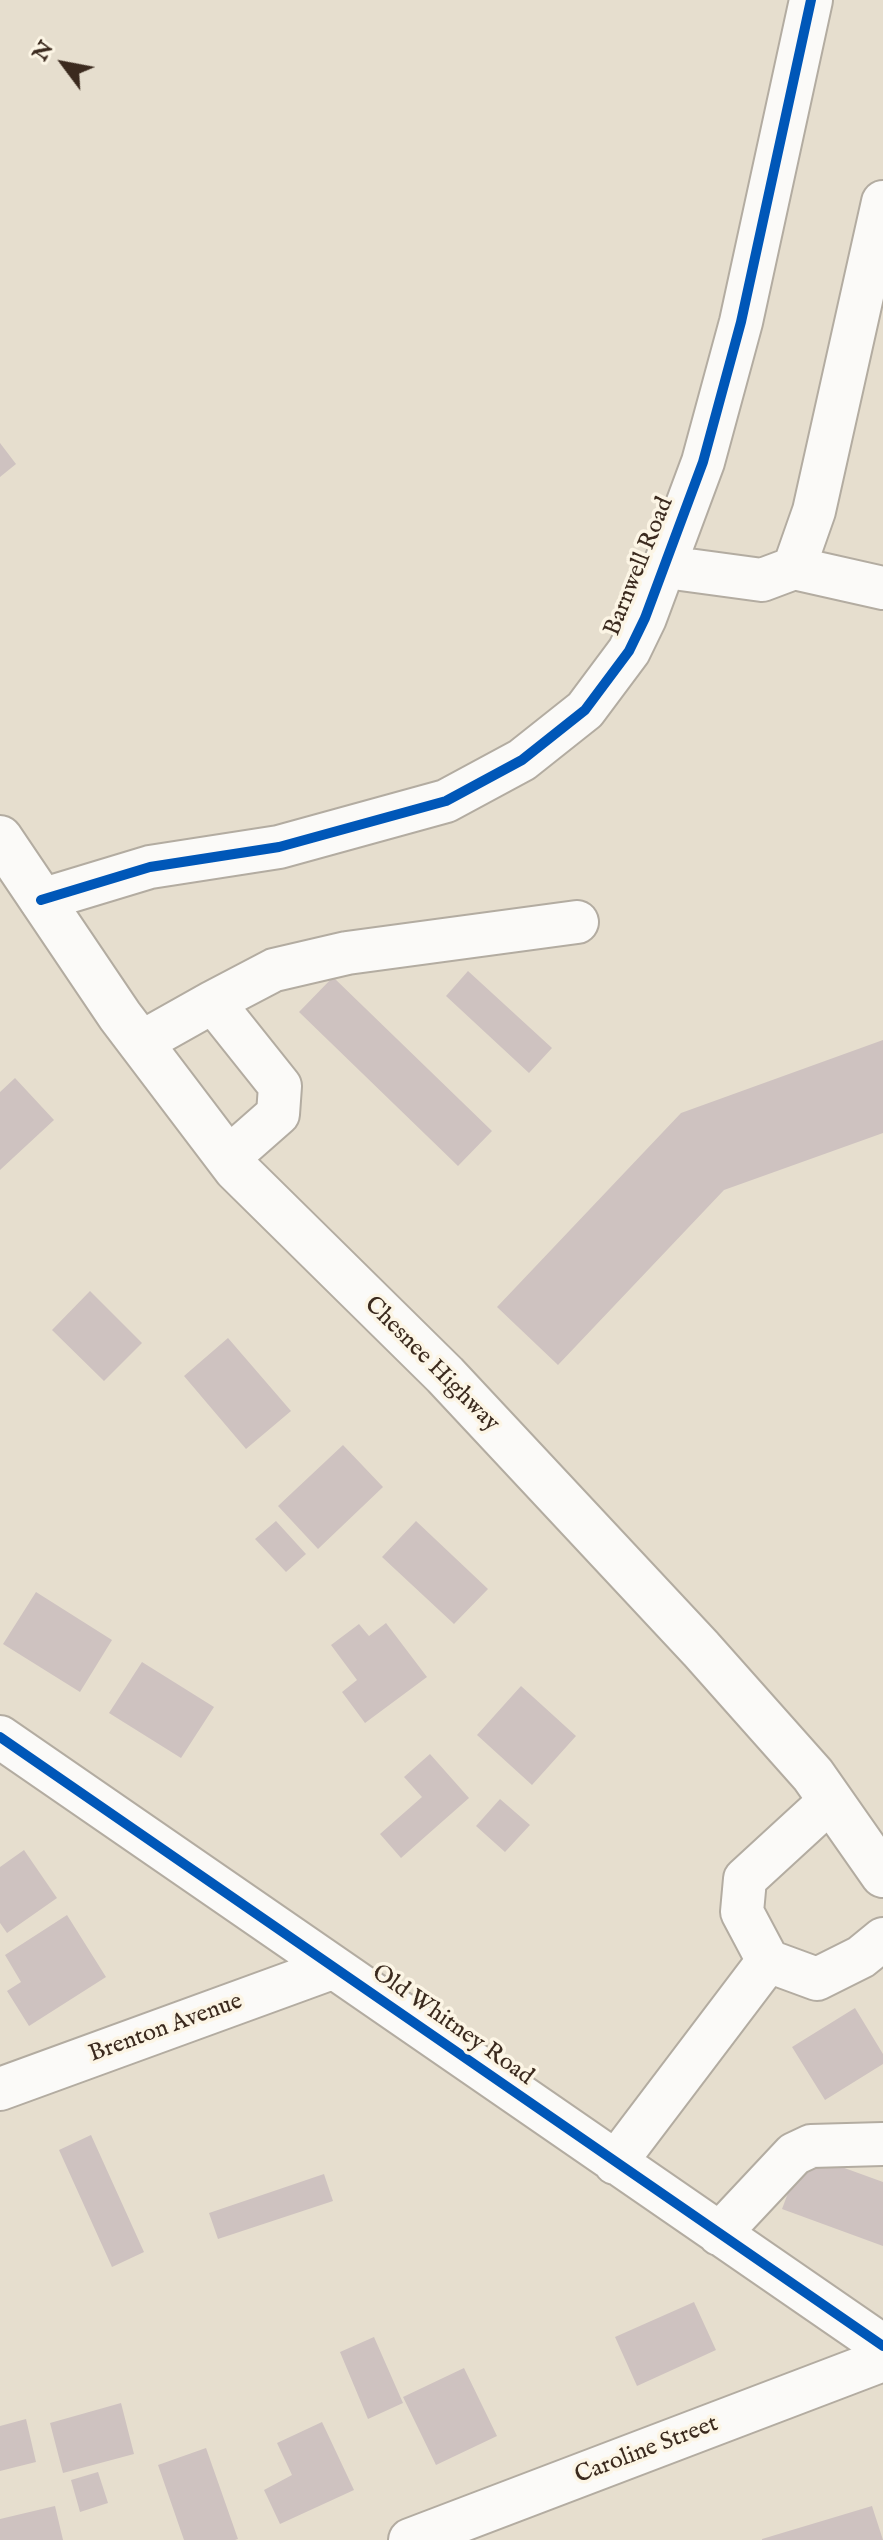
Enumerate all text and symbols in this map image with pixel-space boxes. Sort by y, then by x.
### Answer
north arrow [24,24,104,104]
text: N [27,36,61,67]
street label: Barnwell Road [599,494,681,640]
street label: Chesnee Highway [357,1291,505,1439]
street label: Old Whitney Road [366,1959,538,2093]
street label: Brenton Avenue [86,1988,246,2070]
street label: Caroline Street [571,2411,723,2491]

